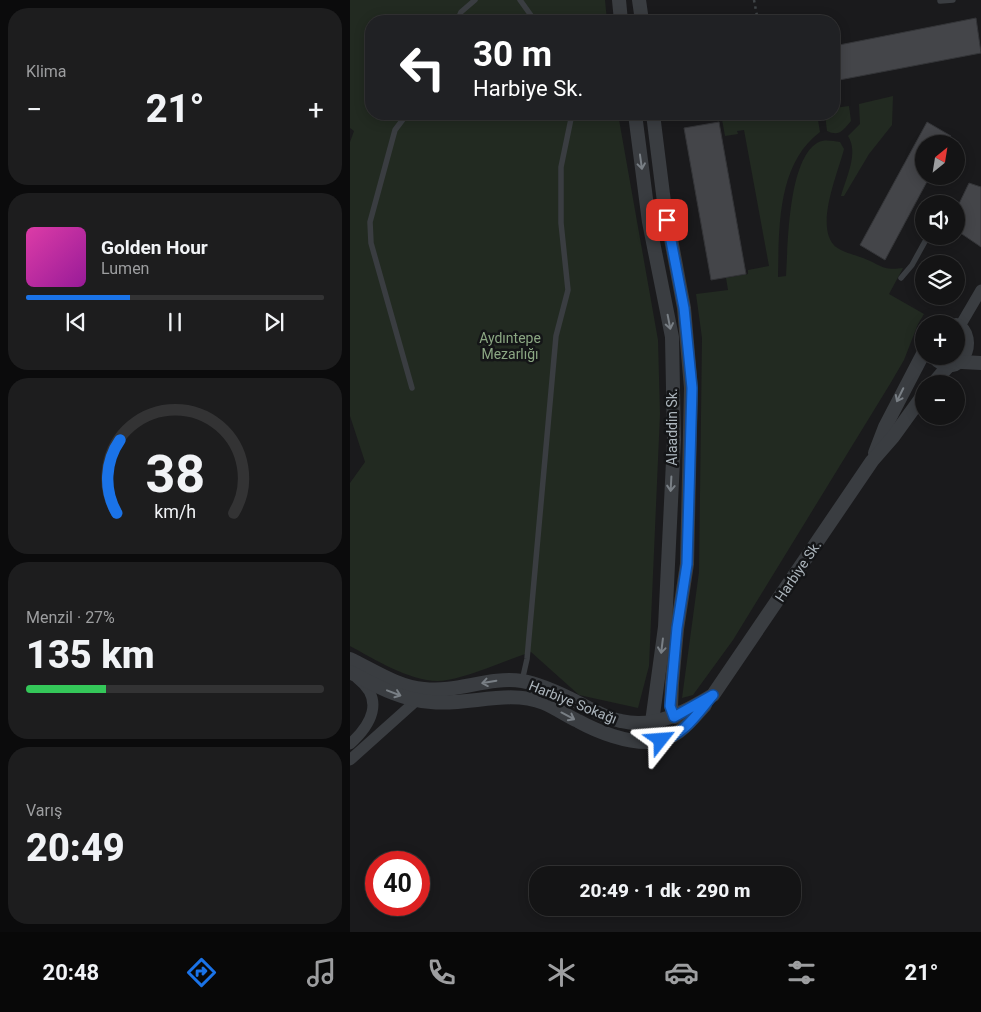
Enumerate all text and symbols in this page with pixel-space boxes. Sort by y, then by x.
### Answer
text: 30 m [473,34,552,75]
icon: left [390,35,455,100]
text: Klima [26,62,67,81]
text: Harbiye Sk. [473,76,583,101]
text: 21° [146,87,204,131]
text: − [26,93,42,126]
text: + [308,93,324,126]
north arrow [915,135,965,185]
map controls [915,135,965,425]
one-way arrow [636,154,646,170]
button: sound [915,195,965,245]
pin [646,199,688,241]
icon: arrive [653,206,681,234]
text: Golden Hour [101,236,208,259]
button: layers [915,255,965,305]
text: Lumen [101,259,149,278]
icon: previous [62,308,90,336]
icon: pause [161,308,189,336]
icon: next [260,308,288,336]
one-way arrow [665,314,674,330]
button: + [915,315,965,365]
park label: Aydıntepe Mezarlığı [479,330,541,362]
button: − [915,375,965,425]
one-way arrow [895,387,905,402]
street label: Alaaddin Sk. [664,388,680,466]
text: 38 [145,444,205,505]
one-way arrow [667,476,676,492]
text: km/h [154,501,196,522]
street label: Harbiye Sk. [772,537,824,605]
text: Menzil · 27% [26,608,115,627]
text: 135 km [26,633,155,677]
one-way arrow [657,638,667,654]
one-way arrow [482,677,498,687]
street label: Harbiye Sokağı [527,677,619,727]
one-way arrow [386,689,401,698]
one-way arrow [560,712,575,721]
position arrow [634,713,686,765]
text: Varış [26,801,62,820]
text: 20:49 [26,826,125,870]
speed limit sign: 40 [365,851,430,916]
text: 20:49 · 1 dk · 290 m [580,879,750,902]
icon: directions [184,955,219,990]
icon: music [304,955,339,990]
icon: phone [424,955,459,990]
icon: climate [544,955,579,990]
icon: car [664,955,699,990]
icon: filters [784,955,819,990]
text: 20:48 [43,960,99,985]
text: 21° [905,960,938,985]

